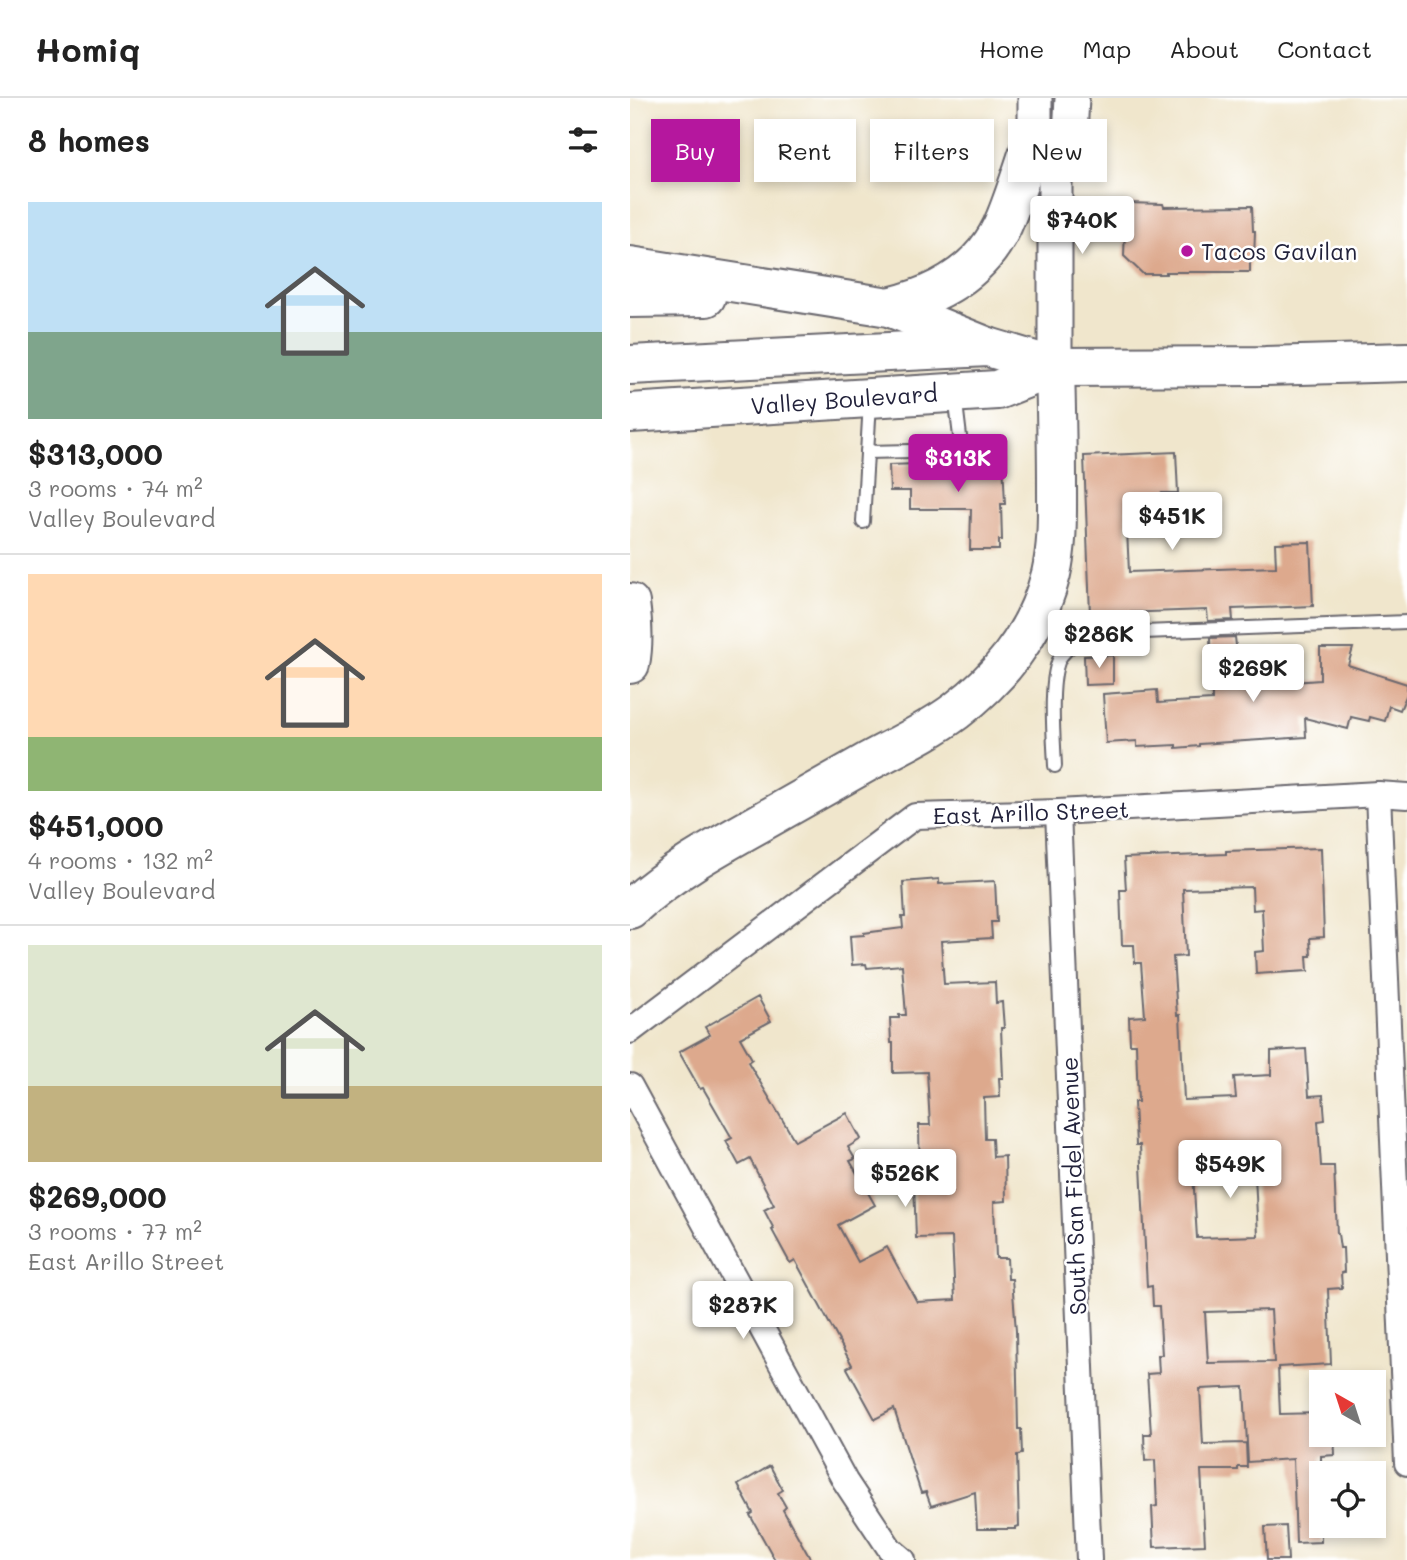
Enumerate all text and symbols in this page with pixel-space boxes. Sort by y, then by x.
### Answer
text: Homiq [35,27,140,70]
text: Home [979,33,1044,64]
text: Map [1082,33,1131,64]
text: About [1169,33,1239,64]
text: Contact [1277,33,1372,64]
chip: Buy [651,119,740,182]
chip: Rent [754,119,856,182]
chip: Filters [870,119,994,182]
chip: New [1008,119,1107,182]
text: 8 homes [28,120,150,160]
icon: filters [564,121,602,159]
pin: $740K [1033,197,1131,256]
text: $740K [1046,204,1118,234]
place label: Tacos Gavilan [1201,236,1357,266]
marker: Tacos Gavilan [1179,243,1195,259]
icon: home [252,248,378,374]
street label: Valley Boulevard [749,378,939,420]
text: $313,000 [28,433,163,473]
pin: $313K [909,434,1007,494]
text: $313K [924,442,992,472]
text: 3 rooms · 74 m² [28,473,203,503]
pin: $451K [1123,492,1221,552]
text: $451K [1138,500,1206,530]
text: Valley Boulevard [28,503,215,533]
pin: $286K [1050,610,1148,670]
text: $286K [1064,618,1134,648]
icon: home [252,620,378,746]
pin: $269K [1204,644,1302,704]
text: $269K [1218,652,1288,682]
street label: East Arillo Street [932,794,1130,830]
text: $451,000 [28,805,163,845]
text: 4 rooms · 132 m² [28,845,213,875]
text: Valley Boulevard [28,875,215,905]
icon: home [252,991,378,1117]
street label: South San Fidel Avenue [1053,1056,1093,1316]
pin: $549K [1181,1140,1279,1200]
text: $549K [1194,1148,1266,1178]
pin: $526K [856,1150,954,1209]
text: $526K [870,1157,940,1187]
text: $269,000 [28,1176,167,1216]
text: 3 rooms · 77 m² [28,1216,202,1246]
text: East Arillo Street [28,1246,224,1276]
pin: $287K [694,1282,792,1341]
text: $287K [708,1289,778,1319]
north arrow [1309,1370,1386,1447]
map controls [1309,1370,1386,1538]
button: locate [1309,1461,1386,1538]

